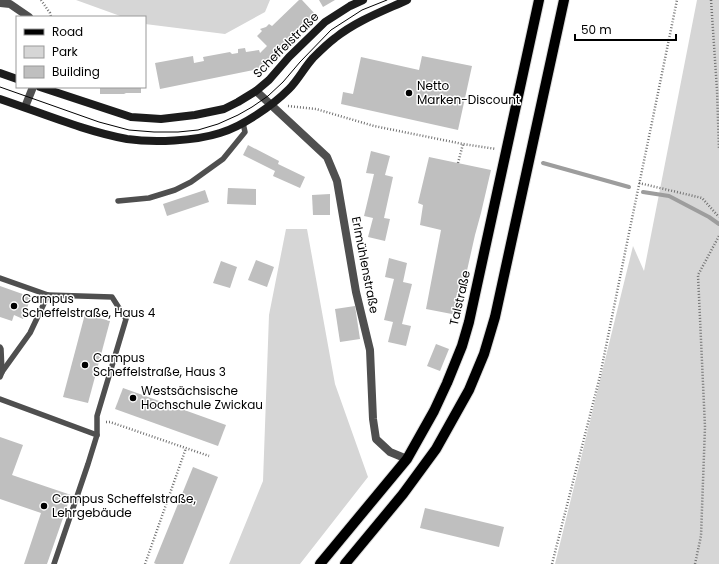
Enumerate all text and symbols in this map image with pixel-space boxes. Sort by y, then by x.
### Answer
street label: Scheffelstraße [249,8,322,81]
legend [16,16,146,88]
scale bar [575,16,676,42]
text: 50 m [581,21,612,38]
text: Road [52,23,83,40]
text: Park [52,43,79,60]
text: Building [52,63,100,80]
place label: Netto Marken-Discount [417,77,520,108]
marker: Netto Marken-Discount [404,88,414,98]
street label: Erlmühlenstraße [348,215,383,315]
street label: Talstraße [445,269,474,327]
place label: Campus Scheffelstraße, Haus 4 [22,290,156,321]
marker: Campus Scheffelstraße, Haus 4 [9,301,19,311]
place label: Campus Scheffelstraße, Haus 3 [93,349,226,380]
marker: Campus Scheffelstraße, Haus 3 [80,360,90,370]
place label: Westsächsische Hochschule Zwickau [141,382,263,413]
marker: Westsächsische Hochschule Zwickau [128,393,138,403]
place label: Campus Scheffelstraße, Lehrgebäude [52,490,197,521]
marker: Campus Scheffelstraße, Lehrgebäude [39,501,49,511]

